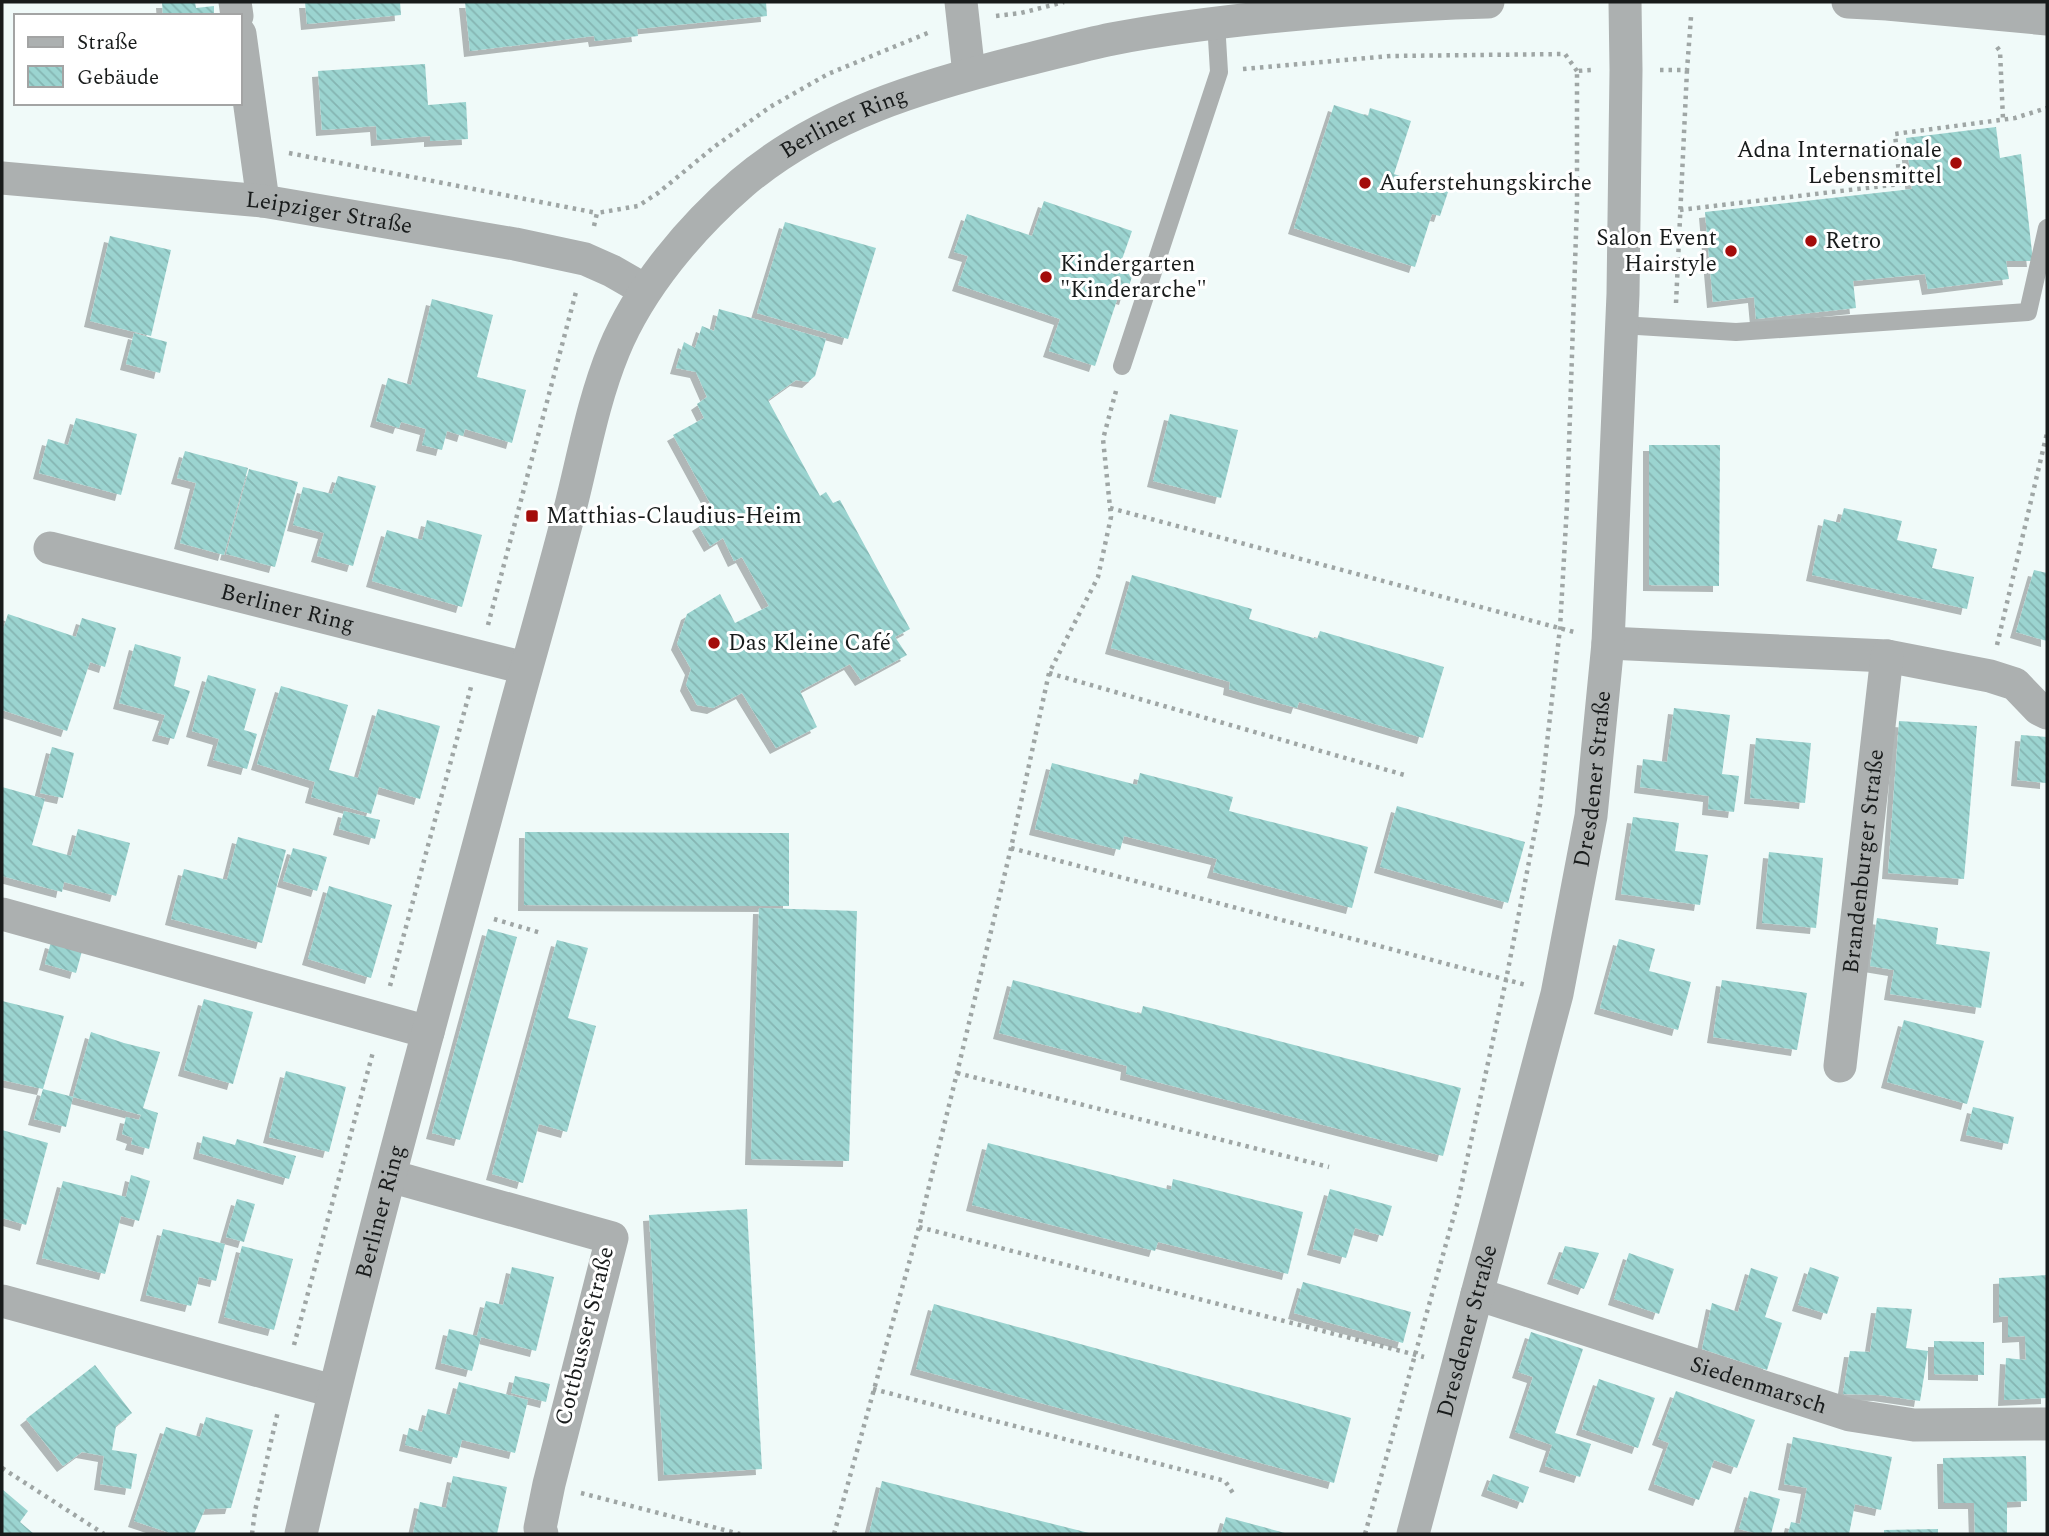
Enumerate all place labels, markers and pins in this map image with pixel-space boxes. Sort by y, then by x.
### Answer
place label: Adna Internationale Lebensmittel [1737,133,1942,194]
marker: Adna Internationale Lebensmittel [1948,155,1964,171]
place label: Auferstehungskirche [1379,166,1592,201]
marker: Auferstehungskirche [1357,175,1373,191]
place label: Salon Event Hairstyle [1596,221,1717,282]
place label: Retro [1825,224,1881,259]
marker: Retro [1803,233,1819,249]
marker: Salon Event Hairstyle [1723,243,1739,259]
place label: Kindergarten "Kinderarche" [1060,247,1207,308]
marker: Kindergarten "Kinderarche" [1038,269,1054,285]
place label: Matthias-Claudius-Heim [546,499,802,534]
marker: Matthias-Claudius-Heim [524,508,540,524]
place label: Das Kleine Café [728,626,891,661]
marker: Das Kleine Café [706,635,722,651]

